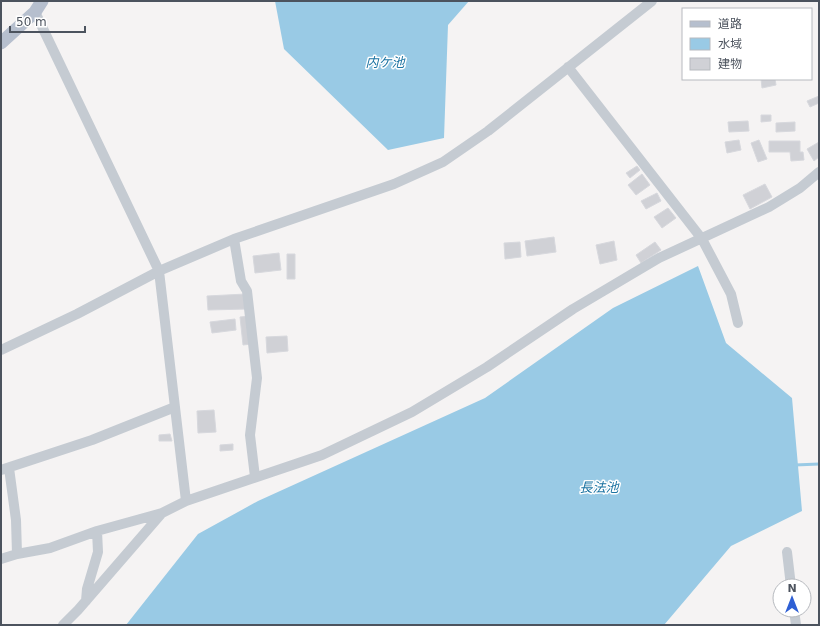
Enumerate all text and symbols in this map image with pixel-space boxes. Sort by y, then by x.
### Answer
scale bar [10,8,85,34]
legend [682,8,812,80]
text: 50 m [16,15,47,29]
text: 道路 [718,17,742,31]
text: 水域 [718,37,742,51]
water label: 内ケ池 [365,55,406,70]
text: 建物 [718,57,742,71]
water label: 長法池 [579,480,620,495]
north arrow [772,578,812,618]
text: N [787,582,797,595]

